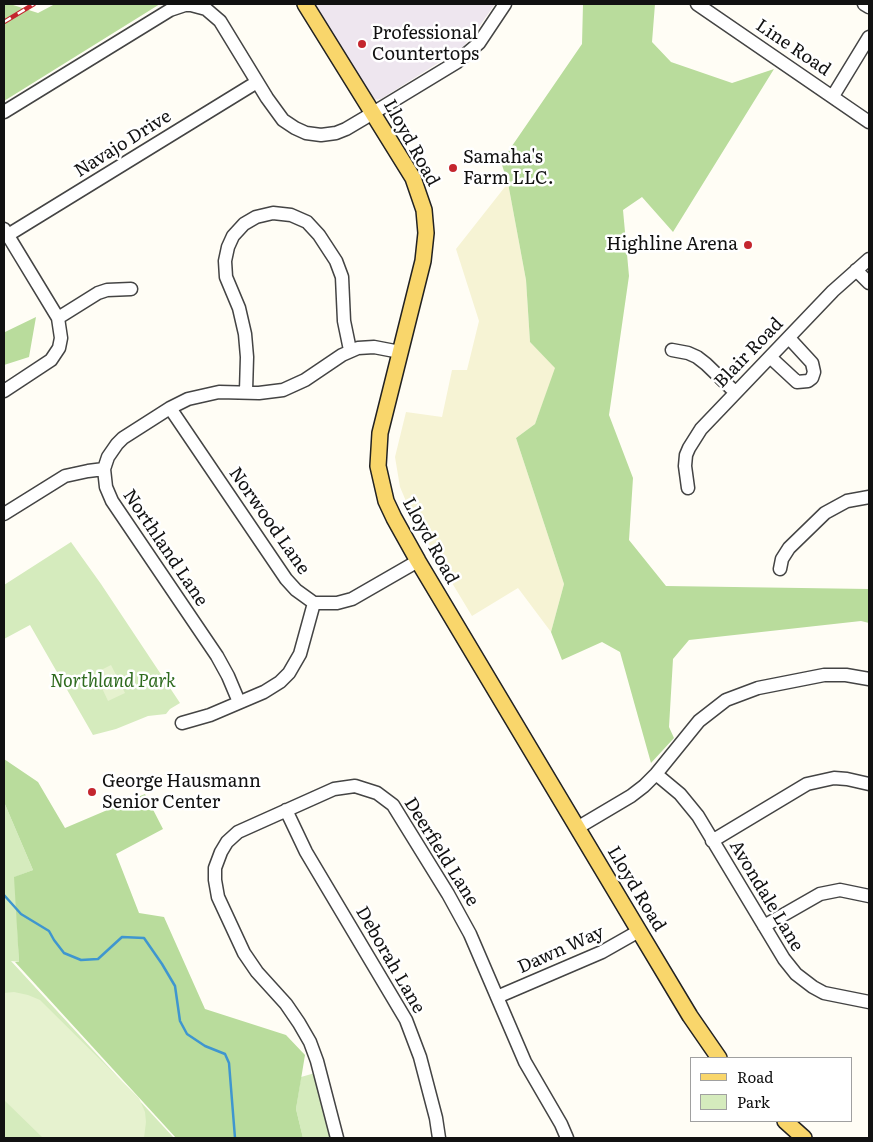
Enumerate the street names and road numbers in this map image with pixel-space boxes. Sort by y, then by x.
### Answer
street label: Line Road [751,15,835,81]
street label: Lloyd Road [378,96,444,190]
street label: Navajo Drive [71,106,175,182]
street label: Blair Road [710,313,788,393]
street label: Norwood Lane [224,463,314,579]
street label: Northland Lane [118,485,212,611]
street label: Lloyd Road [397,494,463,588]
street label: Deerfield Lane [399,794,483,910]
street label: Avondale Lane [724,837,808,955]
street label: Lloyd Road [602,842,670,936]
street label: Deborah Lane [351,903,429,1017]
street label: Dawn Way [514,921,608,979]

